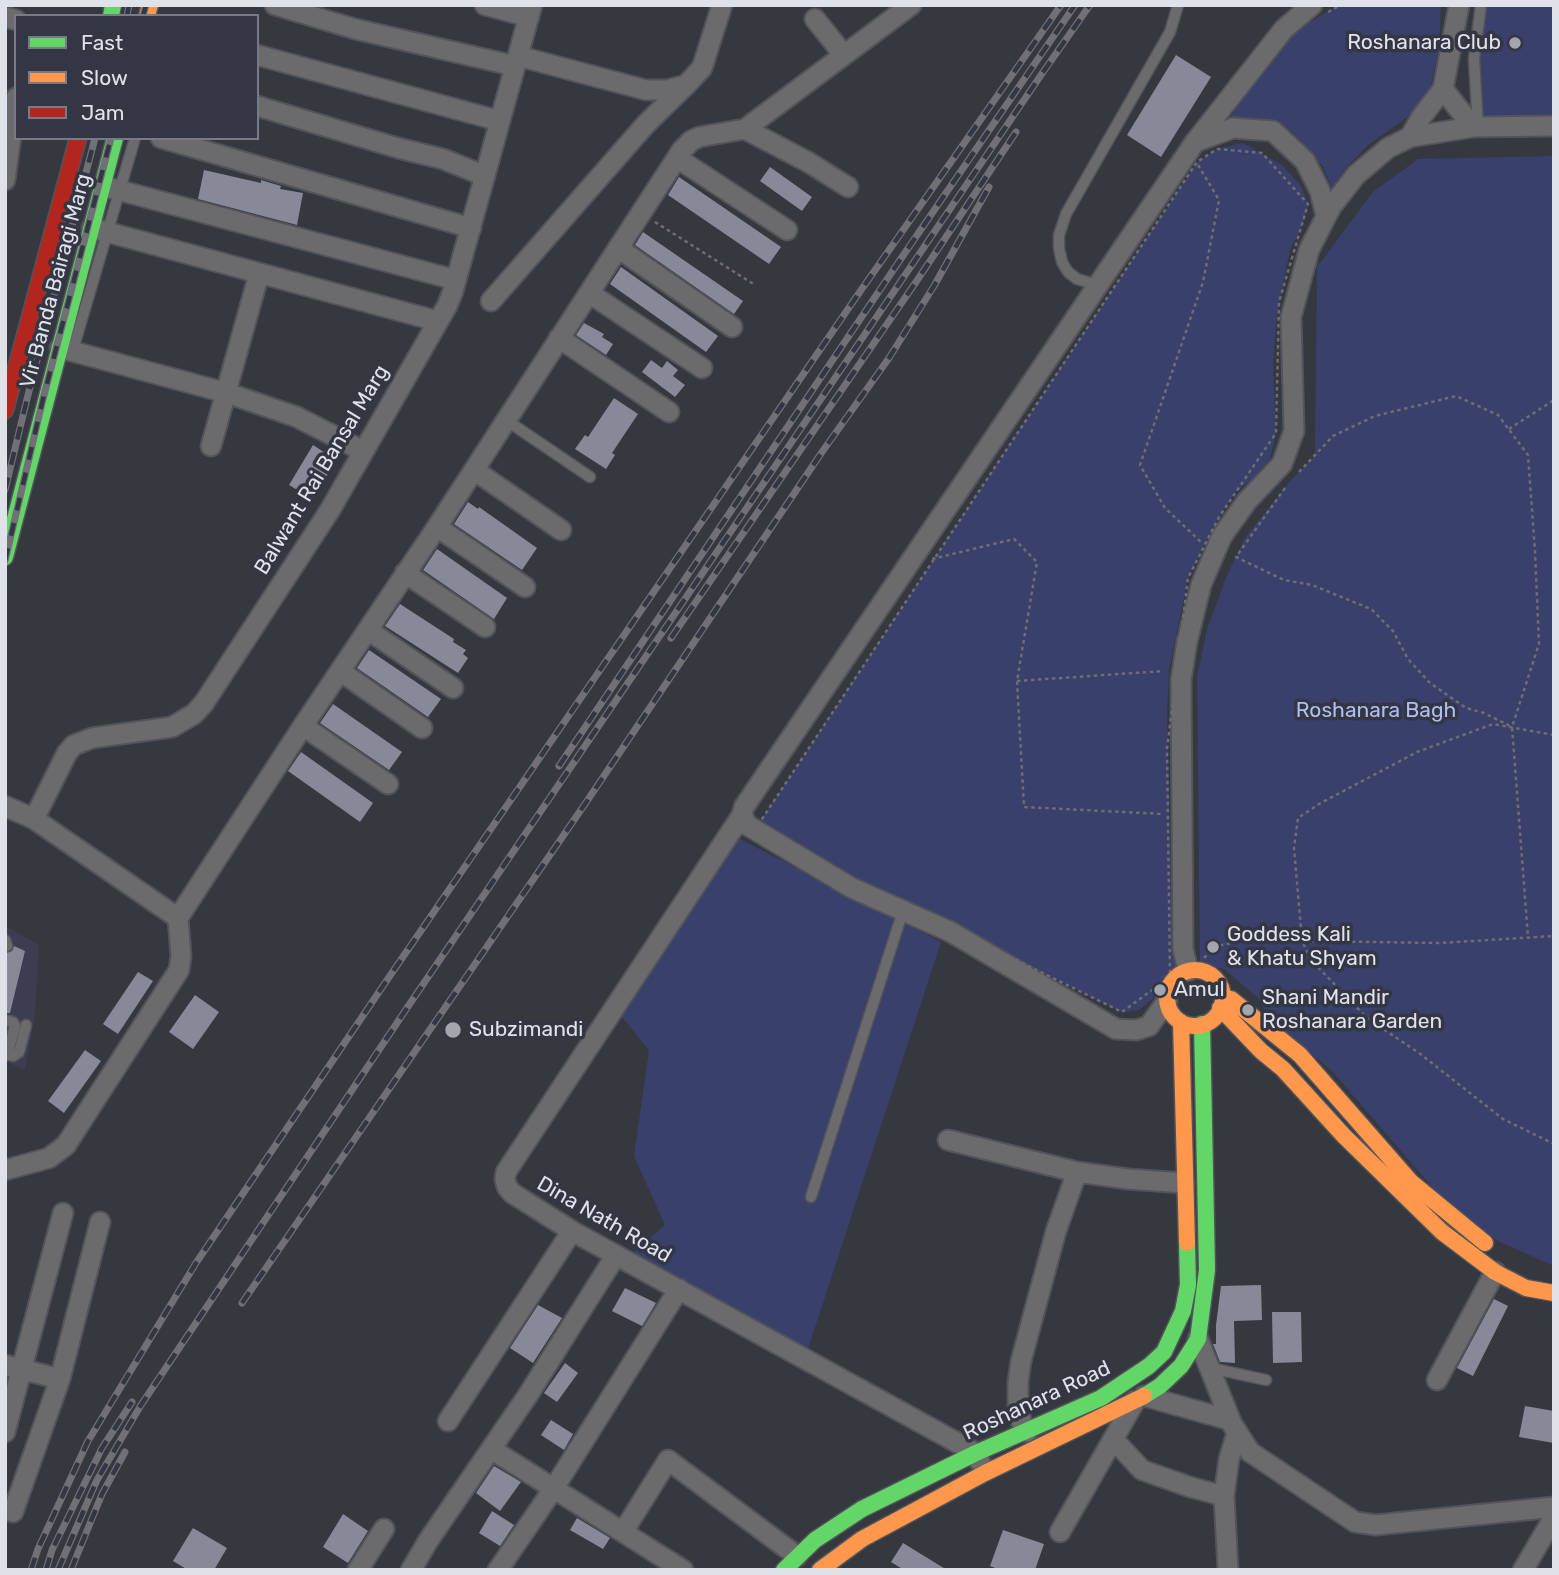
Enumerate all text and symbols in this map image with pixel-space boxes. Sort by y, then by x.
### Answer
legend [14,14,259,140]
text: Fast [81,30,123,55]
place label: Roshanara Club [1347,30,1501,56]
marker: Roshanara Club [1507,35,1523,51]
text: Slow [81,65,128,90]
text: Jam [81,100,125,125]
street label: Vir Banda Bairagi Marg [15,171,97,391]
street label: Balwant Rai Bansal Marg [249,361,395,579]
park label: Roshanara Bagh [1296,698,1456,724]
place label: Goddess Kali & Khatu Shyam [1227,922,1377,972]
marker: Goddess Kali & Khatu Shyam [1205,939,1221,955]
place label: Amul [1174,977,1224,1003]
marker: Amul [1152,982,1168,998]
place label: Shani Mandir Roshanara Garden [1262,985,1442,1035]
marker: Shani Mandir Roshanara Garden [1240,1002,1256,1018]
place label: Subzimandi [469,1017,583,1043]
marker: Subzimandi [443,1020,463,1040]
street label: Dina Nath Road [532,1171,676,1269]
street label: Roshanara Road [959,1356,1115,1446]

